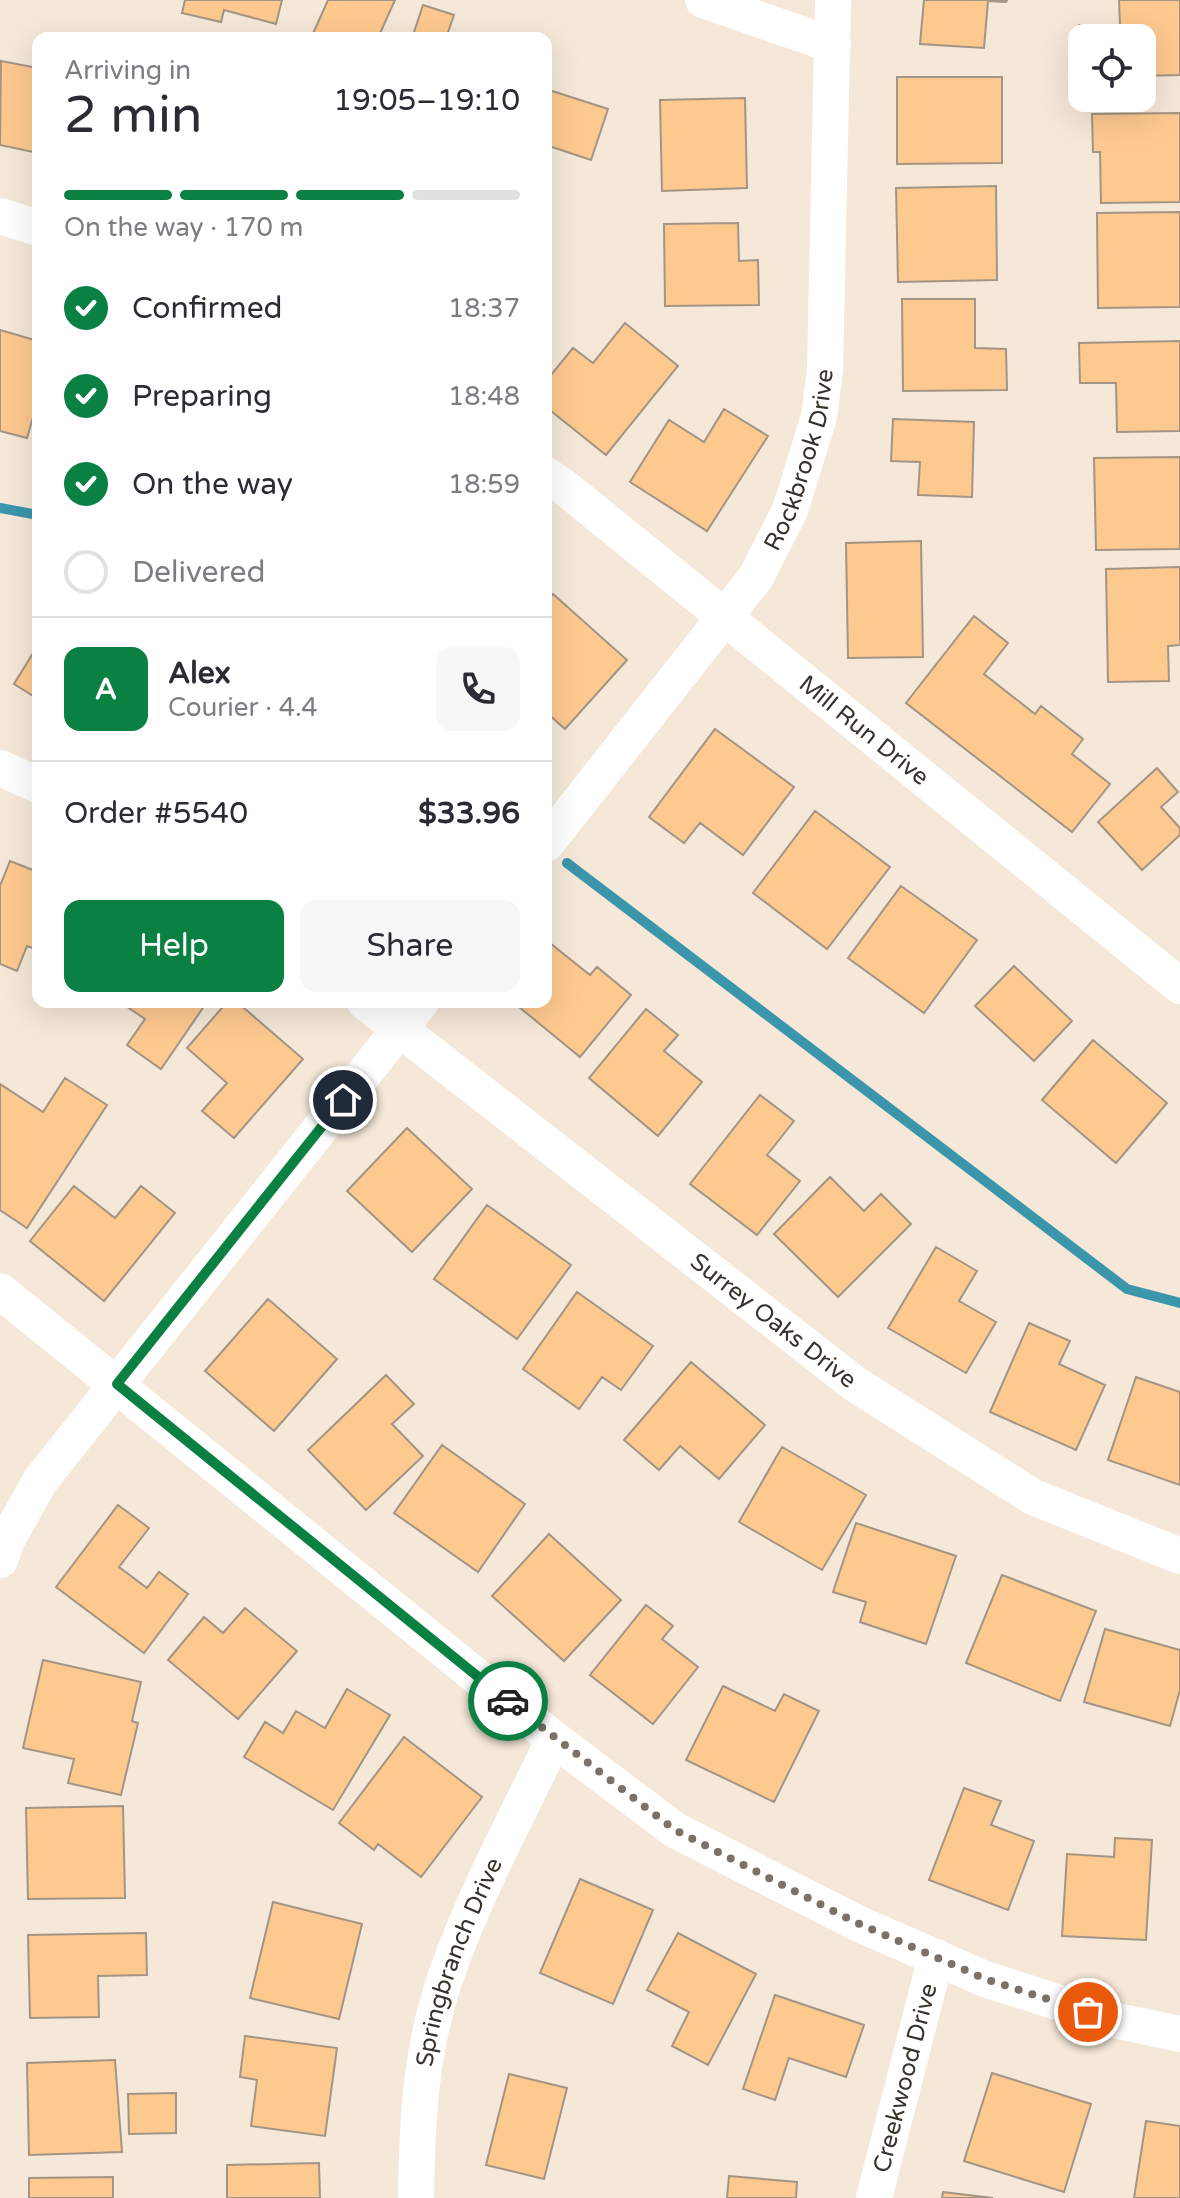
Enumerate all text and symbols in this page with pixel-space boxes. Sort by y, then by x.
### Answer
map controls [1068,24,1156,112]
button: locate [1068,24,1156,112]
text: Arriving in [64,55,191,86]
text: 19:05–19:10 [333,82,520,119]
text: 2 min [64,84,203,147]
text: On the way · 170 m [64,212,303,243]
icon: check [64,286,108,330]
text: Confirmed [132,290,283,327]
text: 18:37 [448,293,520,324]
street label: Rockbrook Drive [757,367,840,555]
icon: check [64,374,108,418]
text: Preparing [132,378,272,415]
text: 18:48 [448,381,520,412]
icon: check [64,462,108,506]
text: On the way [132,466,293,503]
text: 18:59 [448,469,520,500]
text: Delivered [132,554,266,591]
button: phone [436,647,520,731]
text: Alex [168,655,231,692]
street label: Mill Run Drive [793,669,935,791]
text: A [95,671,117,708]
text: Courier · 4.4 [168,692,318,723]
text: Order #5540 [64,795,248,832]
text: $33.96 [418,795,520,832]
button: Help [64,900,284,992]
button: Share [300,900,520,992]
pin [309,1066,377,1134]
icon: home [321,1078,365,1122]
street label: Surrey Oaks Drive [685,1247,862,1394]
courier [468,1661,548,1741]
icon: car [486,1679,530,1723]
street label: Springbranch Drive [410,1853,508,2069]
pin [1054,1978,1122,2046]
street label: Creekwood Drive [867,1980,943,2176]
icon: bag [1066,1990,1110,2034]

